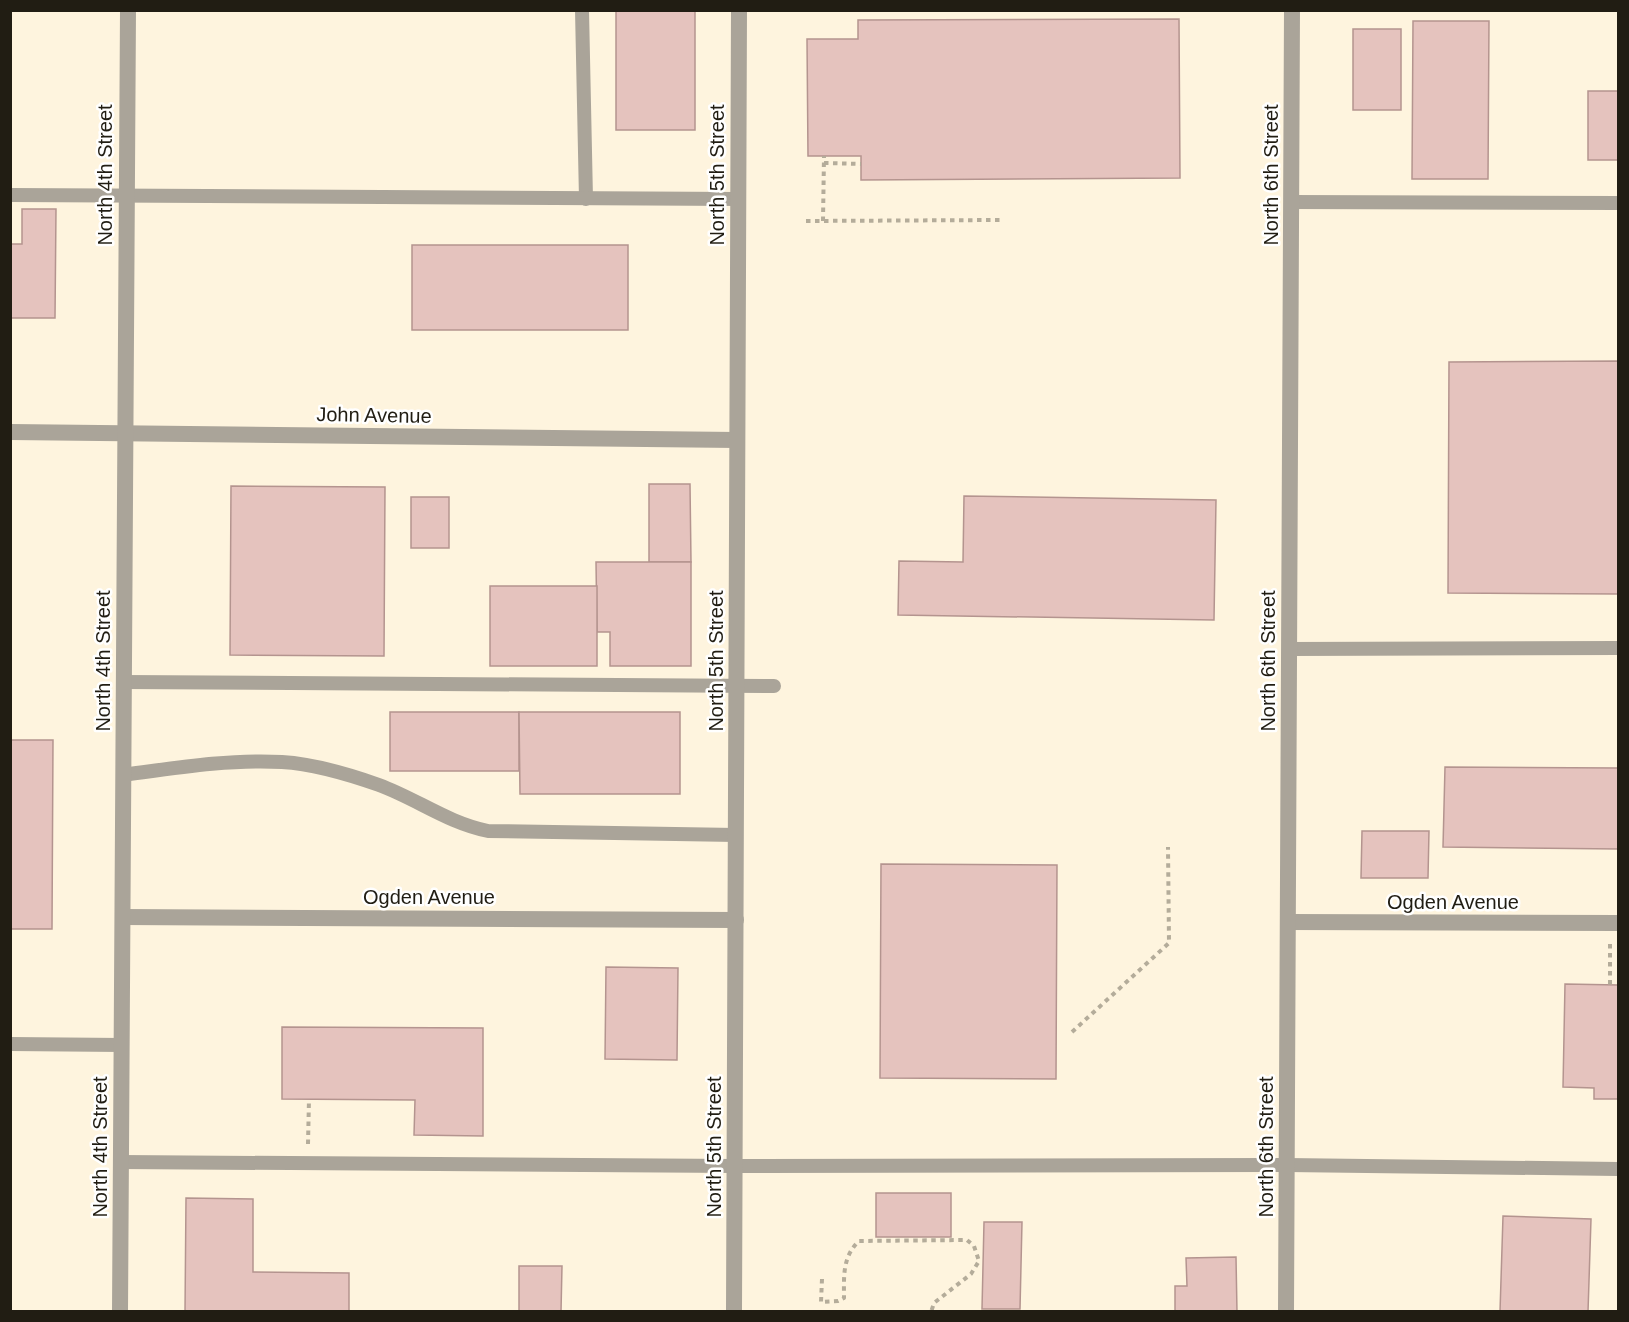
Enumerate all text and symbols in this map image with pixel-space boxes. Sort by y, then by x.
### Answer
street label: North 4th Street [94,104,116,246]
street label: North 5th Street [706,104,728,246]
street label: North 6th Street [1260,104,1282,246]
street label: John Avenue [316,403,432,427]
street label: North 4th Street [92,590,114,732]
street label: North 5th Street [705,590,727,732]
street label: North 6th Street [1257,590,1279,732]
street label: Ogden Avenue [363,886,495,908]
street label: Ogden Avenue [1387,891,1519,913]
street label: North 4th Street [89,1076,111,1218]
street label: North 5th Street [703,1076,725,1218]
street label: North 6th Street [1255,1076,1277,1218]

